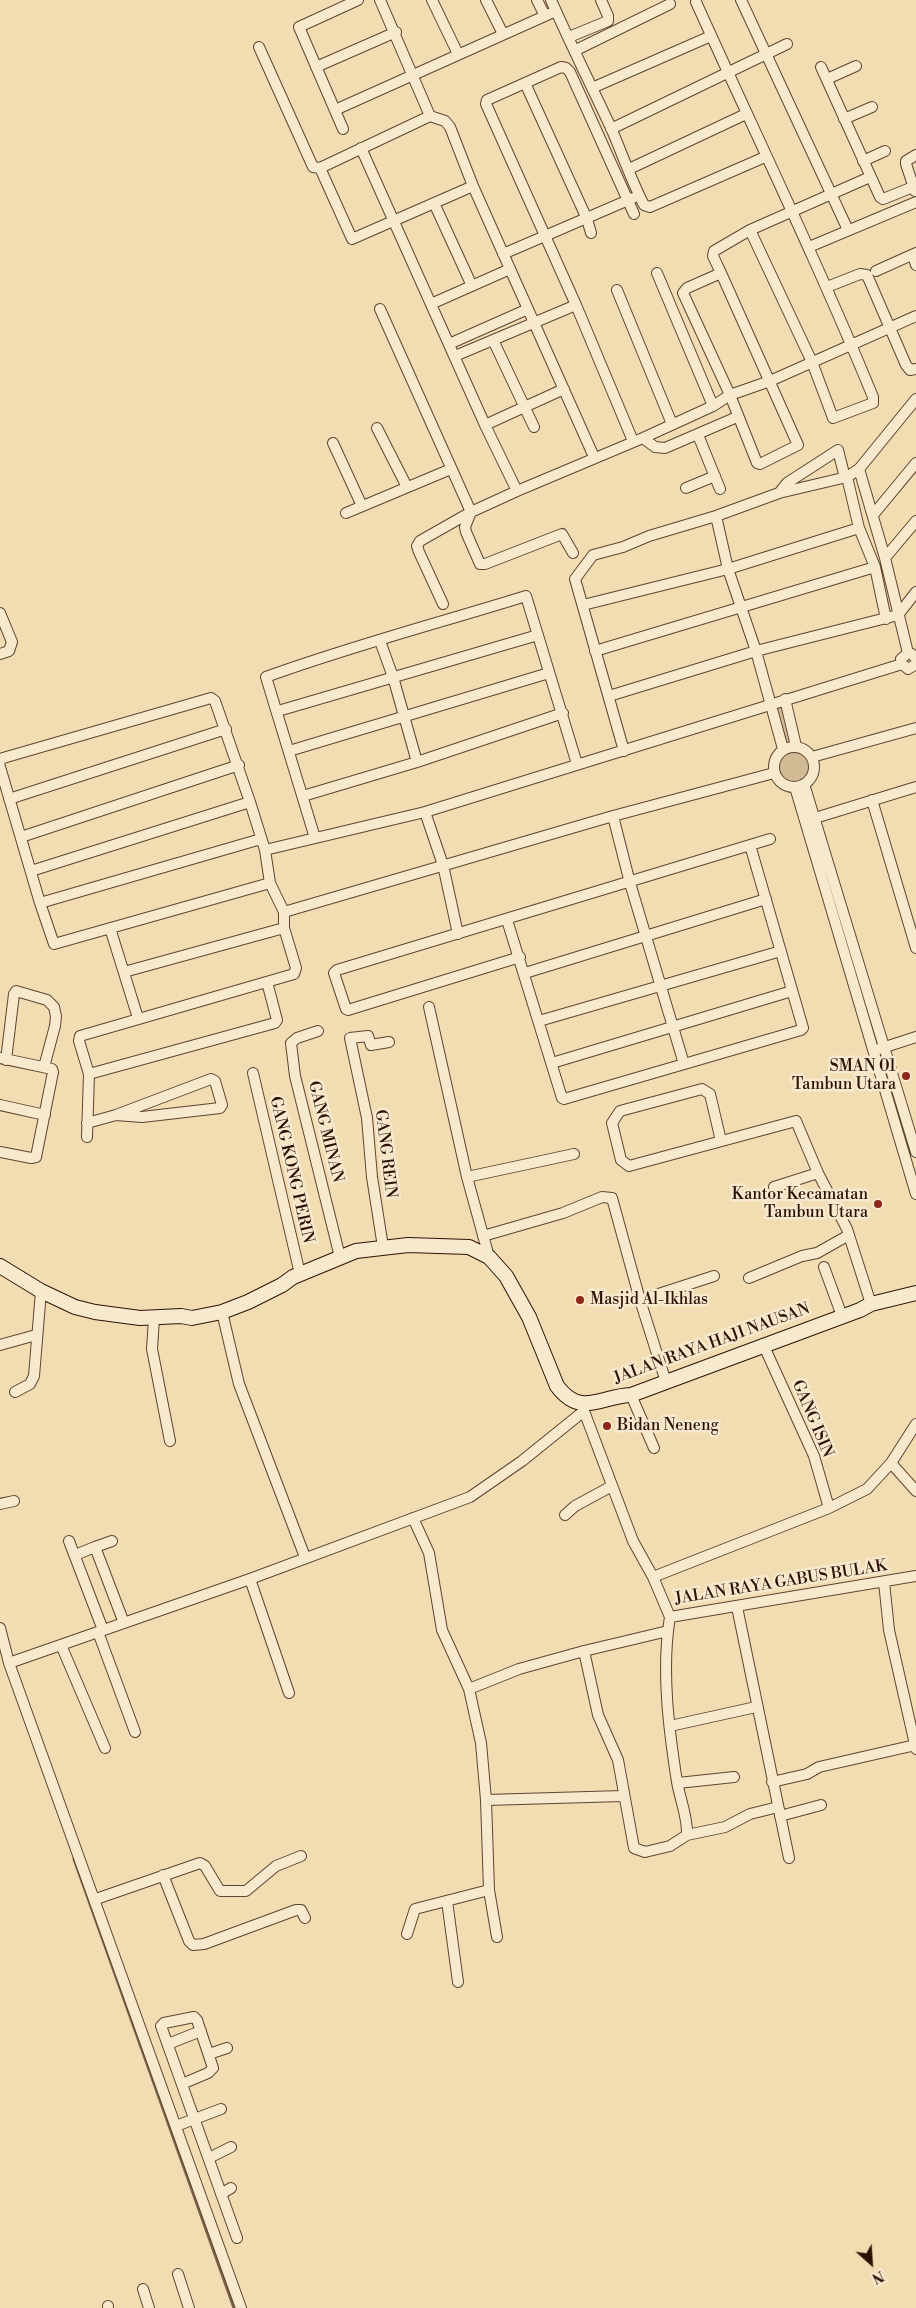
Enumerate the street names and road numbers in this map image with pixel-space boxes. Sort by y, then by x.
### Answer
street label: GANG MINAN [303,1079,347,1185]
street label: GANG KONG PERIN [265,1095,317,1245]
street label: GANG REIN [370,1109,400,1199]
street label: JALAN RAYA HAJI NAUSAN [611,1300,813,1388]
street label: GANG ISIN [787,1377,837,1461]
street label: JALAN RAYA GABUS BULAK [674,1557,888,1609]

